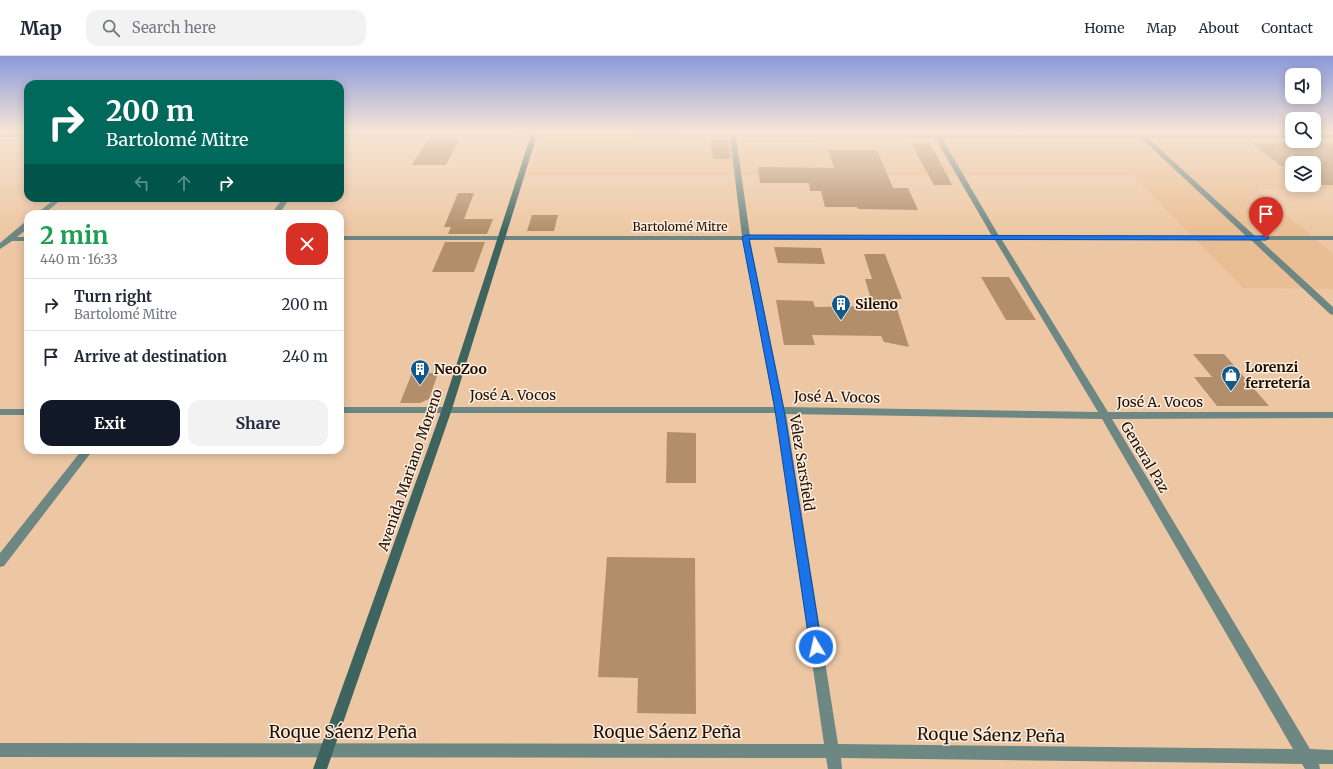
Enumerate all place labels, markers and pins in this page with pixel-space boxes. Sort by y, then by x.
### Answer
pin [1249,197,1283,238]
building icon: Sileno [830,293,852,321]
place label: Sileno [855,295,898,313]
building icon: NeoZoo [409,358,431,386]
place label: Lorenzi ferretería [1245,358,1310,392]
place label: NeoZoo [434,360,487,378]
shop icon: Lorenzi ferretería [1220,364,1242,392]

